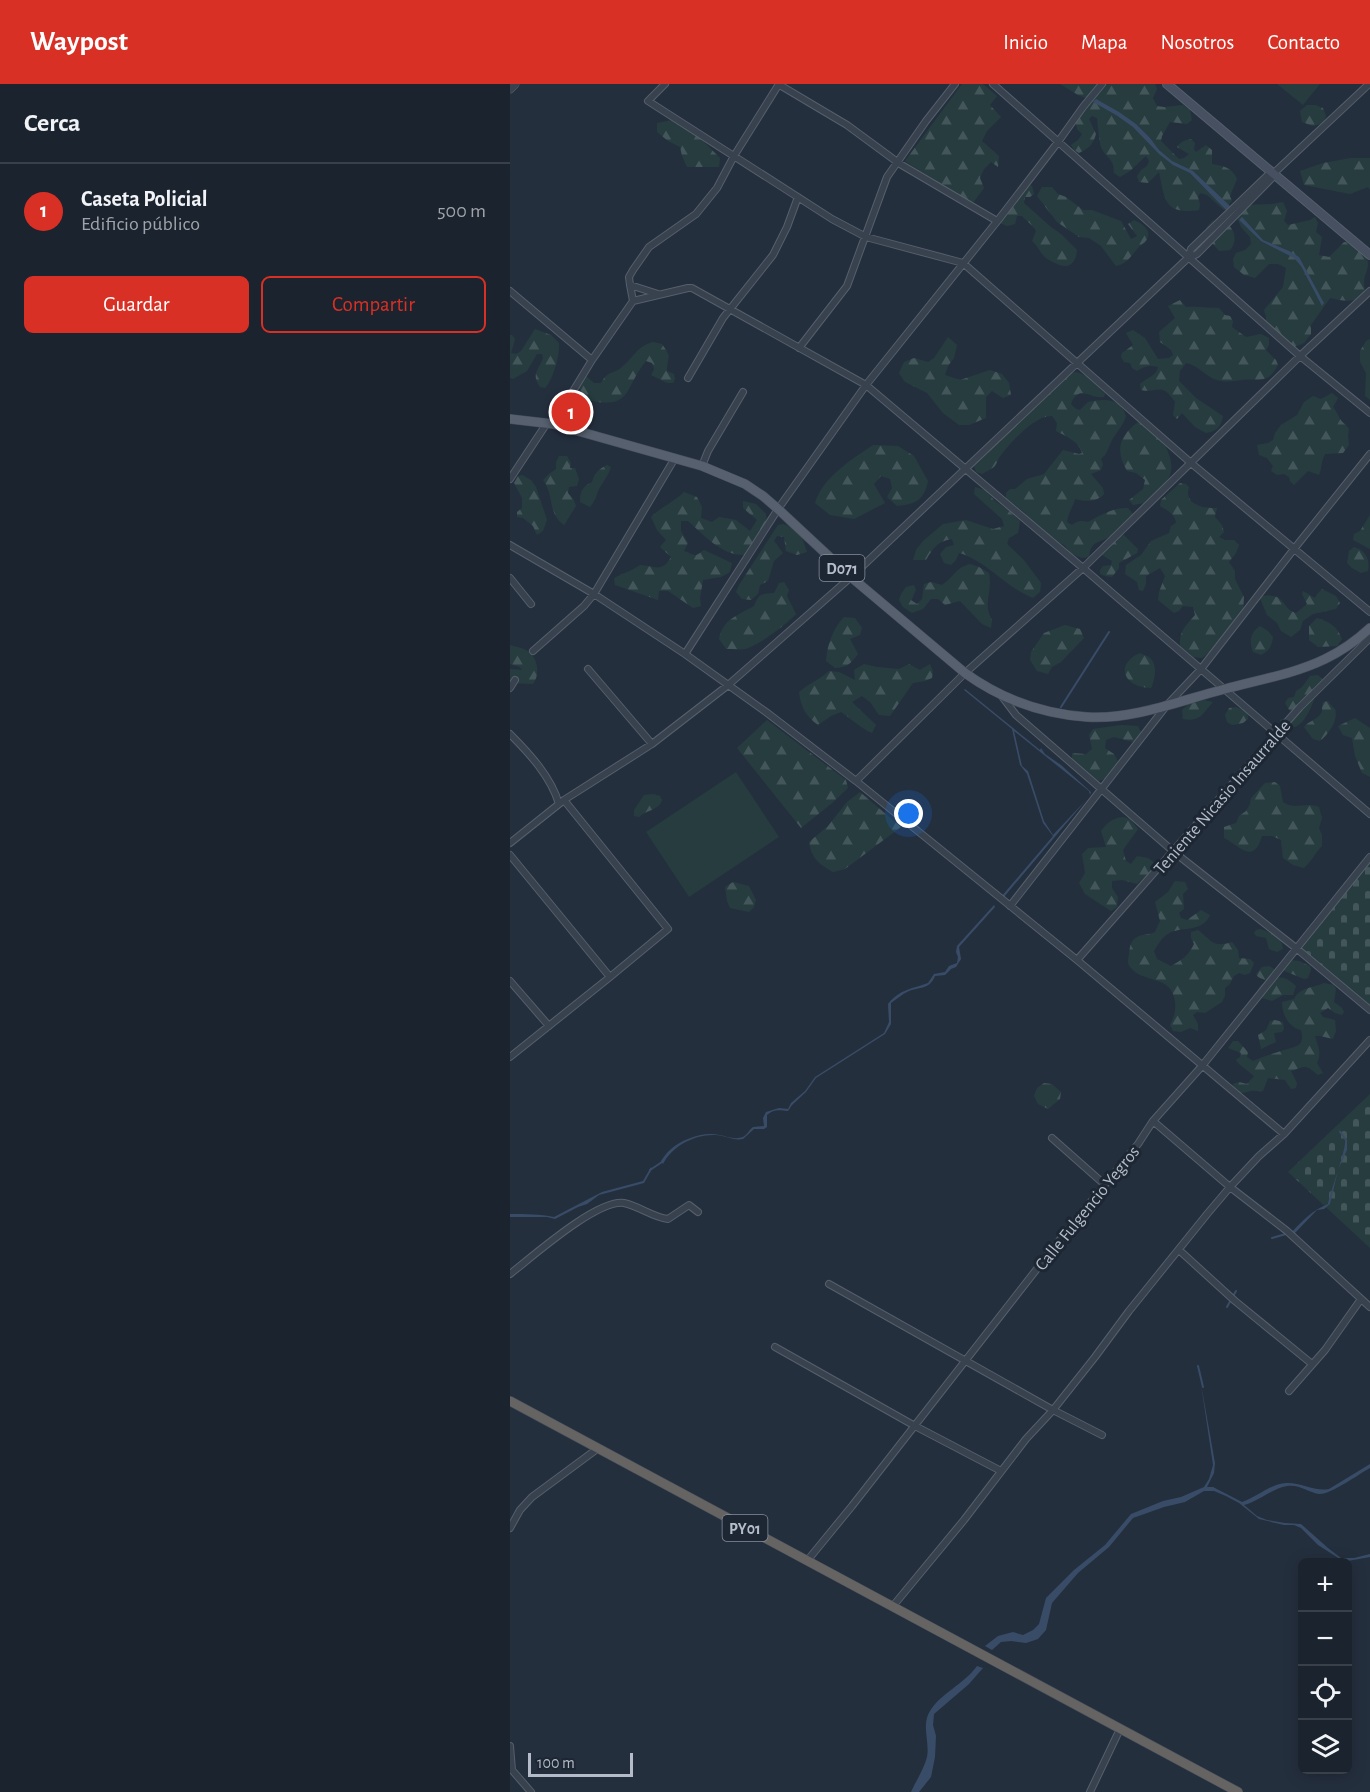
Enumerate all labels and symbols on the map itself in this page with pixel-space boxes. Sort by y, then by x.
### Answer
pin: 1 [552,390,590,434]
road number: D071 [820,555,864,581]
street label: Teniente Nicasio Insaurralde [1151,717,1295,878]
your location [894,799,923,828]
street label: Calle Fulgencio Yegros [1032,1143,1143,1274]
road number: PY01 [722,1515,768,1541]
scale bar [528,1750,633,1778]

